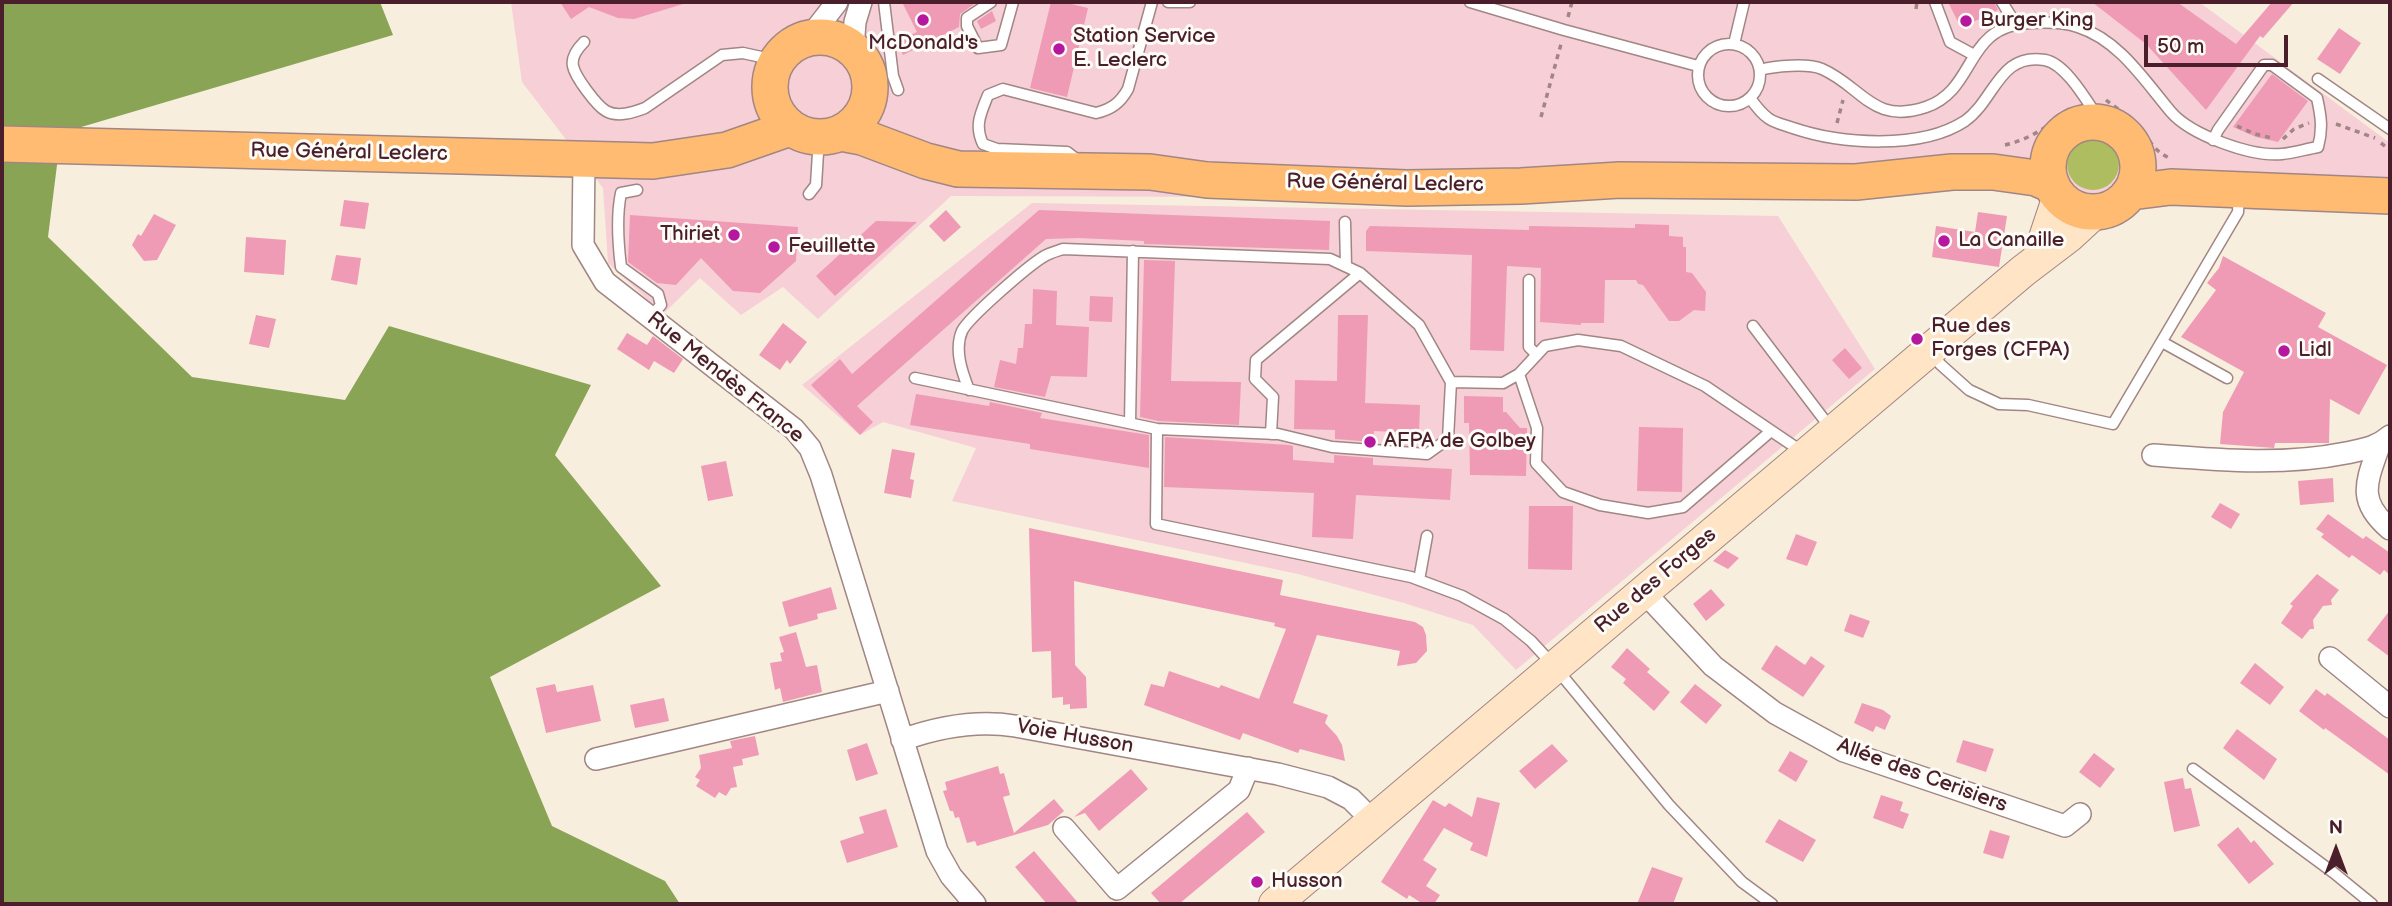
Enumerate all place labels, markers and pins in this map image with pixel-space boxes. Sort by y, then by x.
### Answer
place label: Burger King [1980,8,2094,34]
marker: McDonald's [915,12,931,28]
marker: Burger King [1958,13,1974,29]
place label: Station Service E. Leclerc [1073,24,1216,74]
place label: McDonald's [868,31,978,57]
marker: Station Service E. Leclerc [1051,41,1067,57]
place label: Thiriet [660,222,720,248]
marker: Thiriet [726,227,742,243]
place label: La Canaille [1958,228,2064,254]
marker: La Canaille [1936,233,1952,249]
place label: Feuillette [788,234,875,260]
marker: Feuillette [766,239,782,255]
place label: Rue des Forges (CFPA) [1931,314,2070,364]
marker: Rue des Forges (CFPA) [1909,331,1925,347]
place label: Lidl [2298,338,2332,364]
marker: Lidl [2276,343,2292,359]
place label: AFPA de Golbey [1384,429,1536,455]
marker: AFPA de Golbey [1362,434,1378,450]
place label: Husson [1271,869,1343,895]
marker: Husson [1249,874,1265,890]

